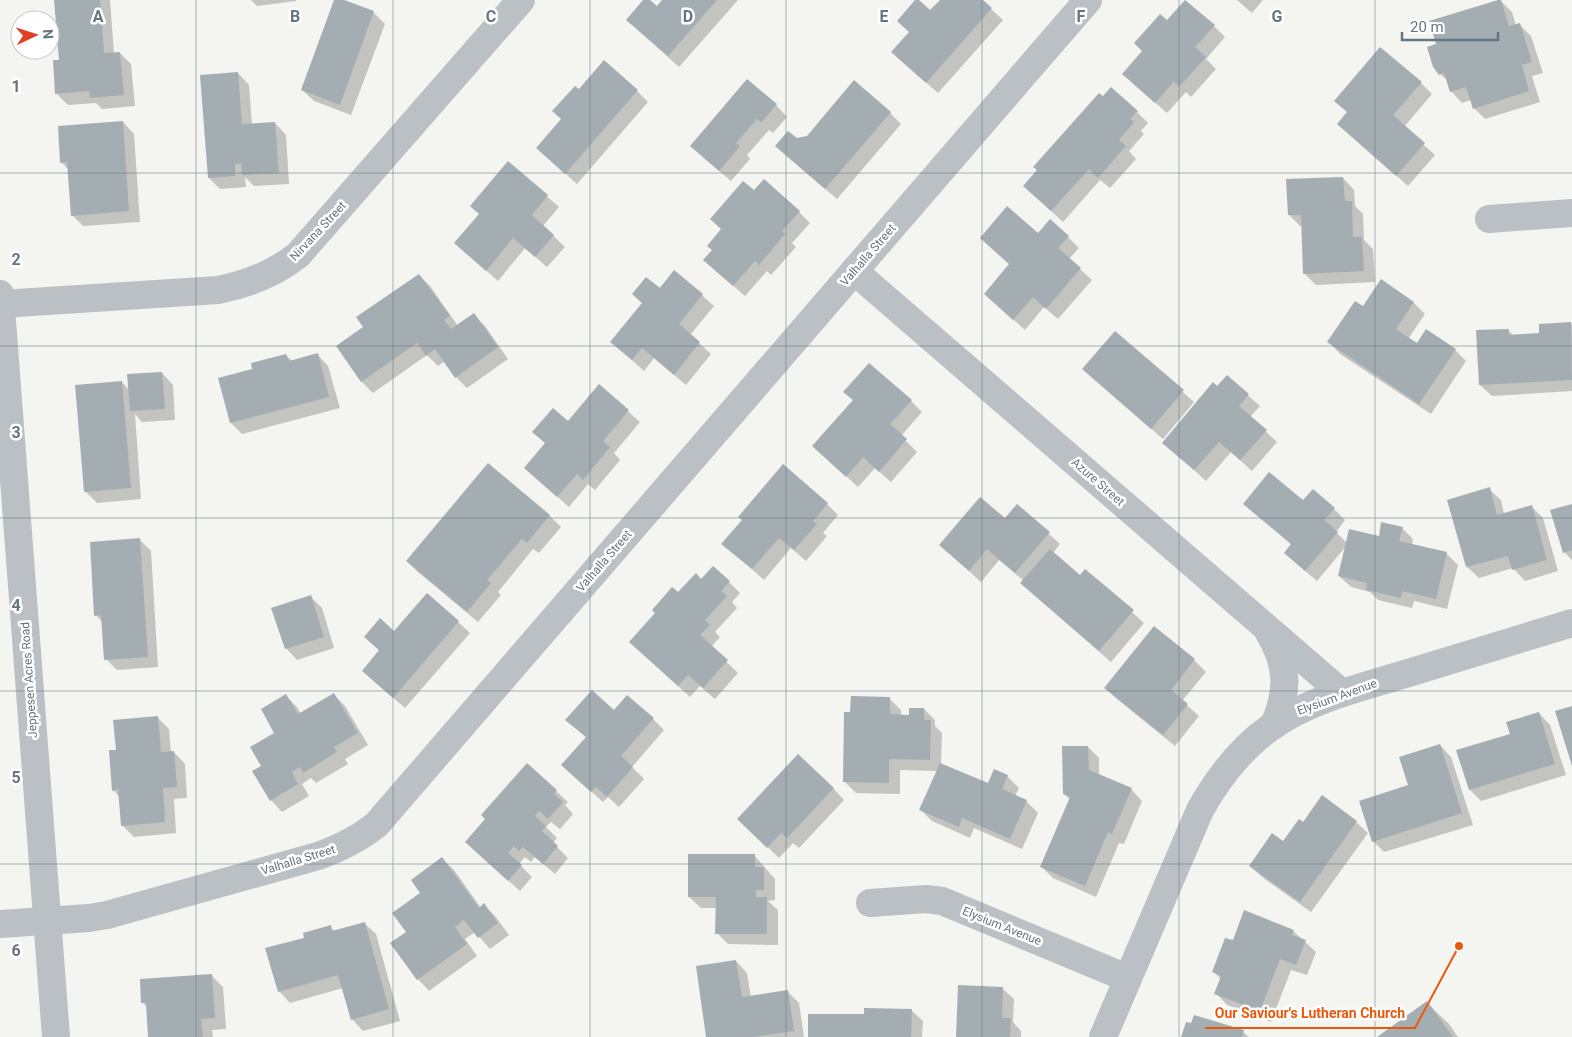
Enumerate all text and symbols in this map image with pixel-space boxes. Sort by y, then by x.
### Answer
text: A [93,7,104,26]
text: B [290,7,300,26]
text: C [486,7,496,26]
text: D [683,7,693,26]
text: E [880,7,889,26]
text: F [1077,7,1086,26]
text: G [1272,7,1283,26]
north arrow [10,10,60,60]
scale bar [1402,10,1498,42]
text: 20 m [1410,18,1444,36]
text: N [40,29,56,40]
text: 1 [11,77,21,96]
street label: Nirvana Street [287,198,349,263]
street label: Valhalla Street [837,221,899,289]
text: 2 [11,250,21,269]
text: 3 [11,423,21,442]
street label: Azure Street [1069,455,1127,509]
street label: Valhalla Street [573,527,635,595]
text: 4 [11,596,21,615]
street label: Jeppesen Acres Road [18,622,40,738]
street label: Elysium Avenue [1295,676,1379,718]
text: 5 [11,768,21,787]
street label: Valhalla Street [259,842,337,878]
street label: Elysium Avenue [960,904,1044,948]
text: 6 [11,941,21,960]
callout: Our Saviour's Lutheran Church [1205,999,1415,1028]
text: Our Saviour's Lutheran Church [1215,1005,1405,1021]

